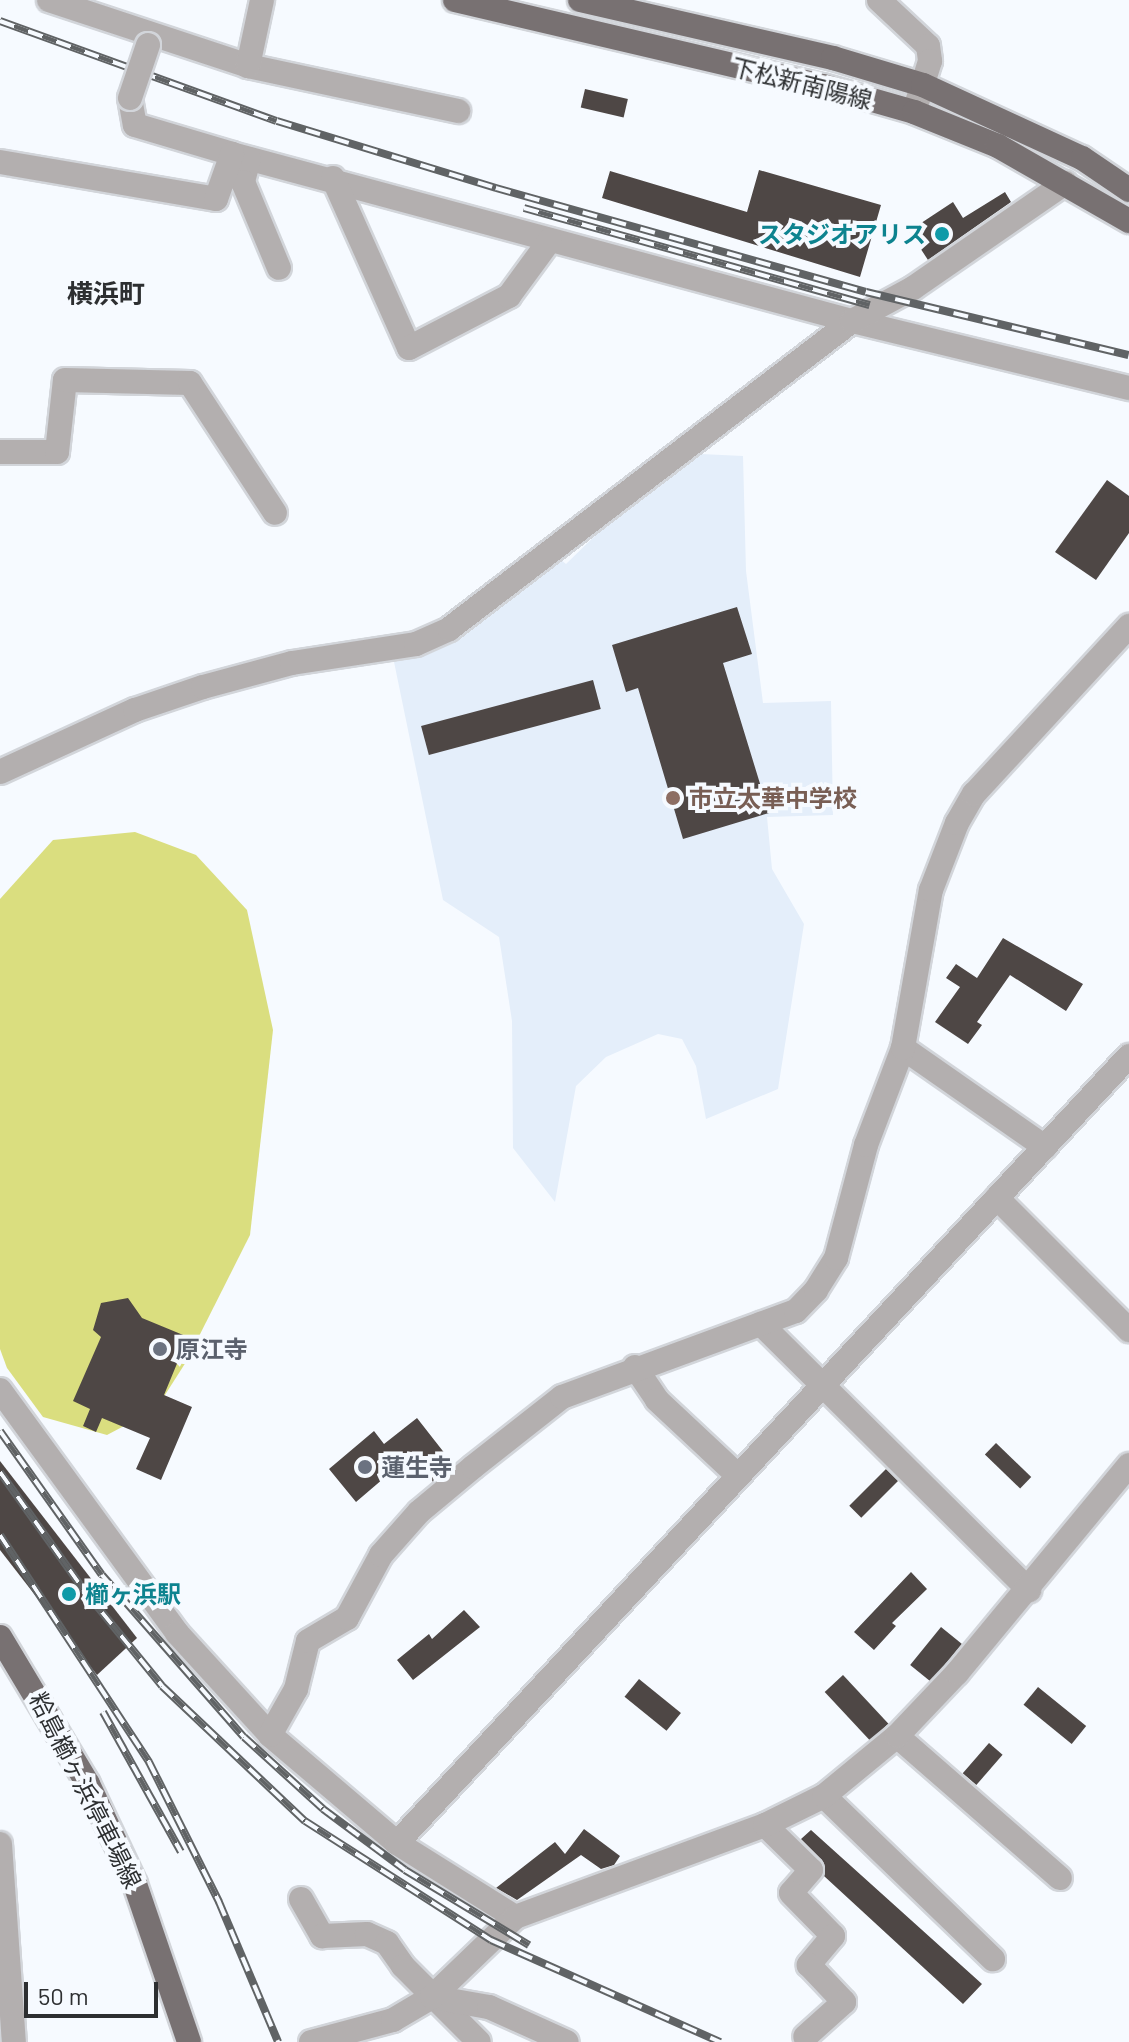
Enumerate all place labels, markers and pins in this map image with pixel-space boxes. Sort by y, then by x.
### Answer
place label: スタジオアリス [758,220,926,248]
marker: スタジオアリス [933,225,951,243]
place label: 市立太華中学校 [689,784,857,812]
marker: 市立太華中学校 [664,789,682,807]
place label: 原江寺 [176,1335,248,1363]
marker: 原江寺 [151,1340,169,1358]
place label: 蓮生寺 [381,1453,453,1481]
marker: 蓮生寺 [356,1458,374,1476]
place label: 櫛ヶ浜駅 [85,1580,181,1608]
marker: 櫛ヶ浜駅 [60,1585,78,1603]

